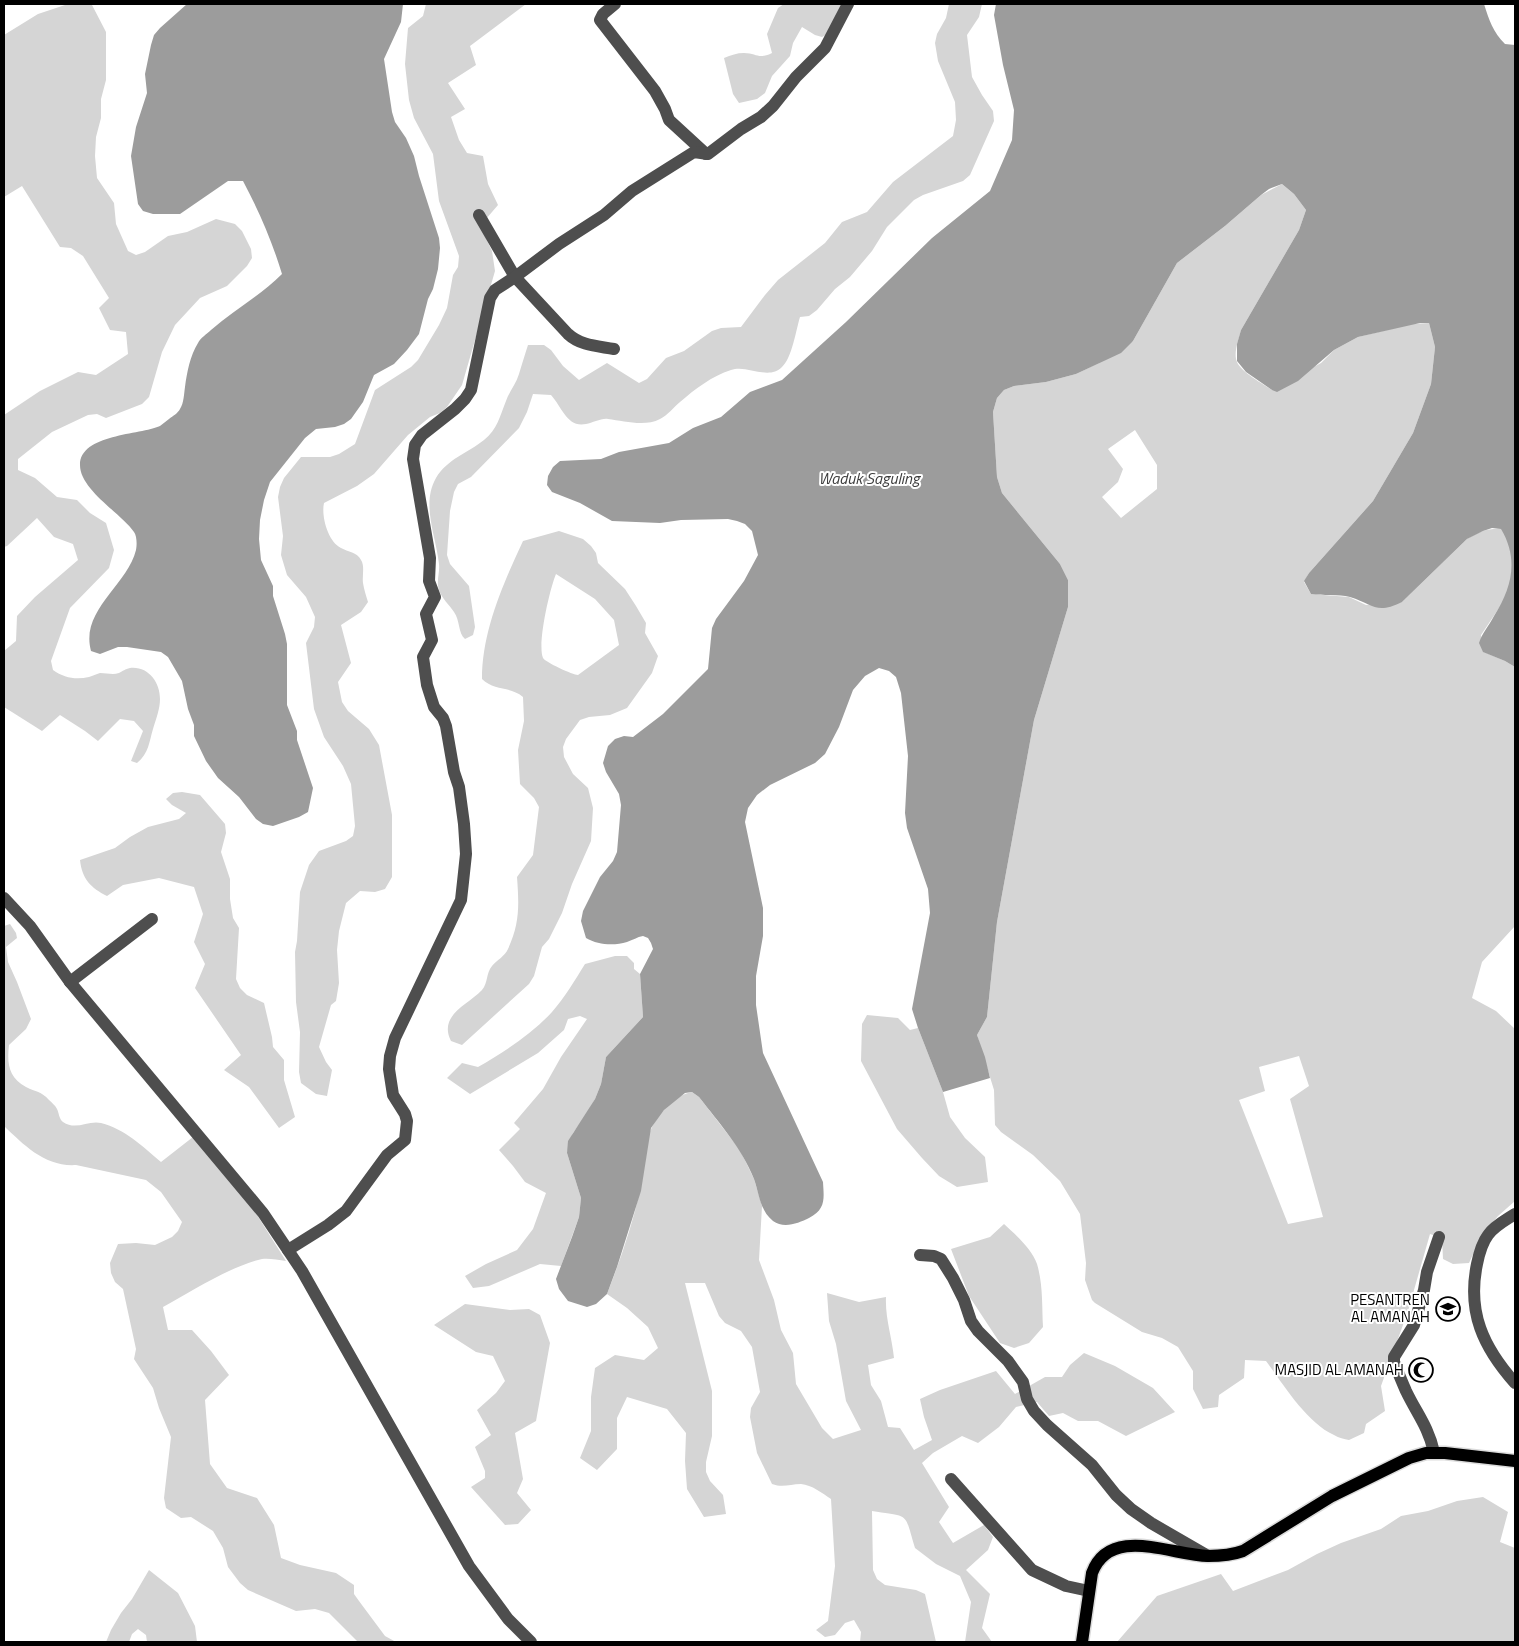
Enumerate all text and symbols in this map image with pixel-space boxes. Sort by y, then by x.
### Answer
water label: Waduk Saguling [818,466,922,490]
place label: PESANTREN AL AMANAH [1350,1288,1430,1328]
school or university icon: PESANTREN AL AMANAH [1435,1296,1461,1322]
mosque icon: MASJID AL AMANAH [1408,1357,1434,1383]
place label: MASJID AL AMANAH [1275,1358,1404,1381]

